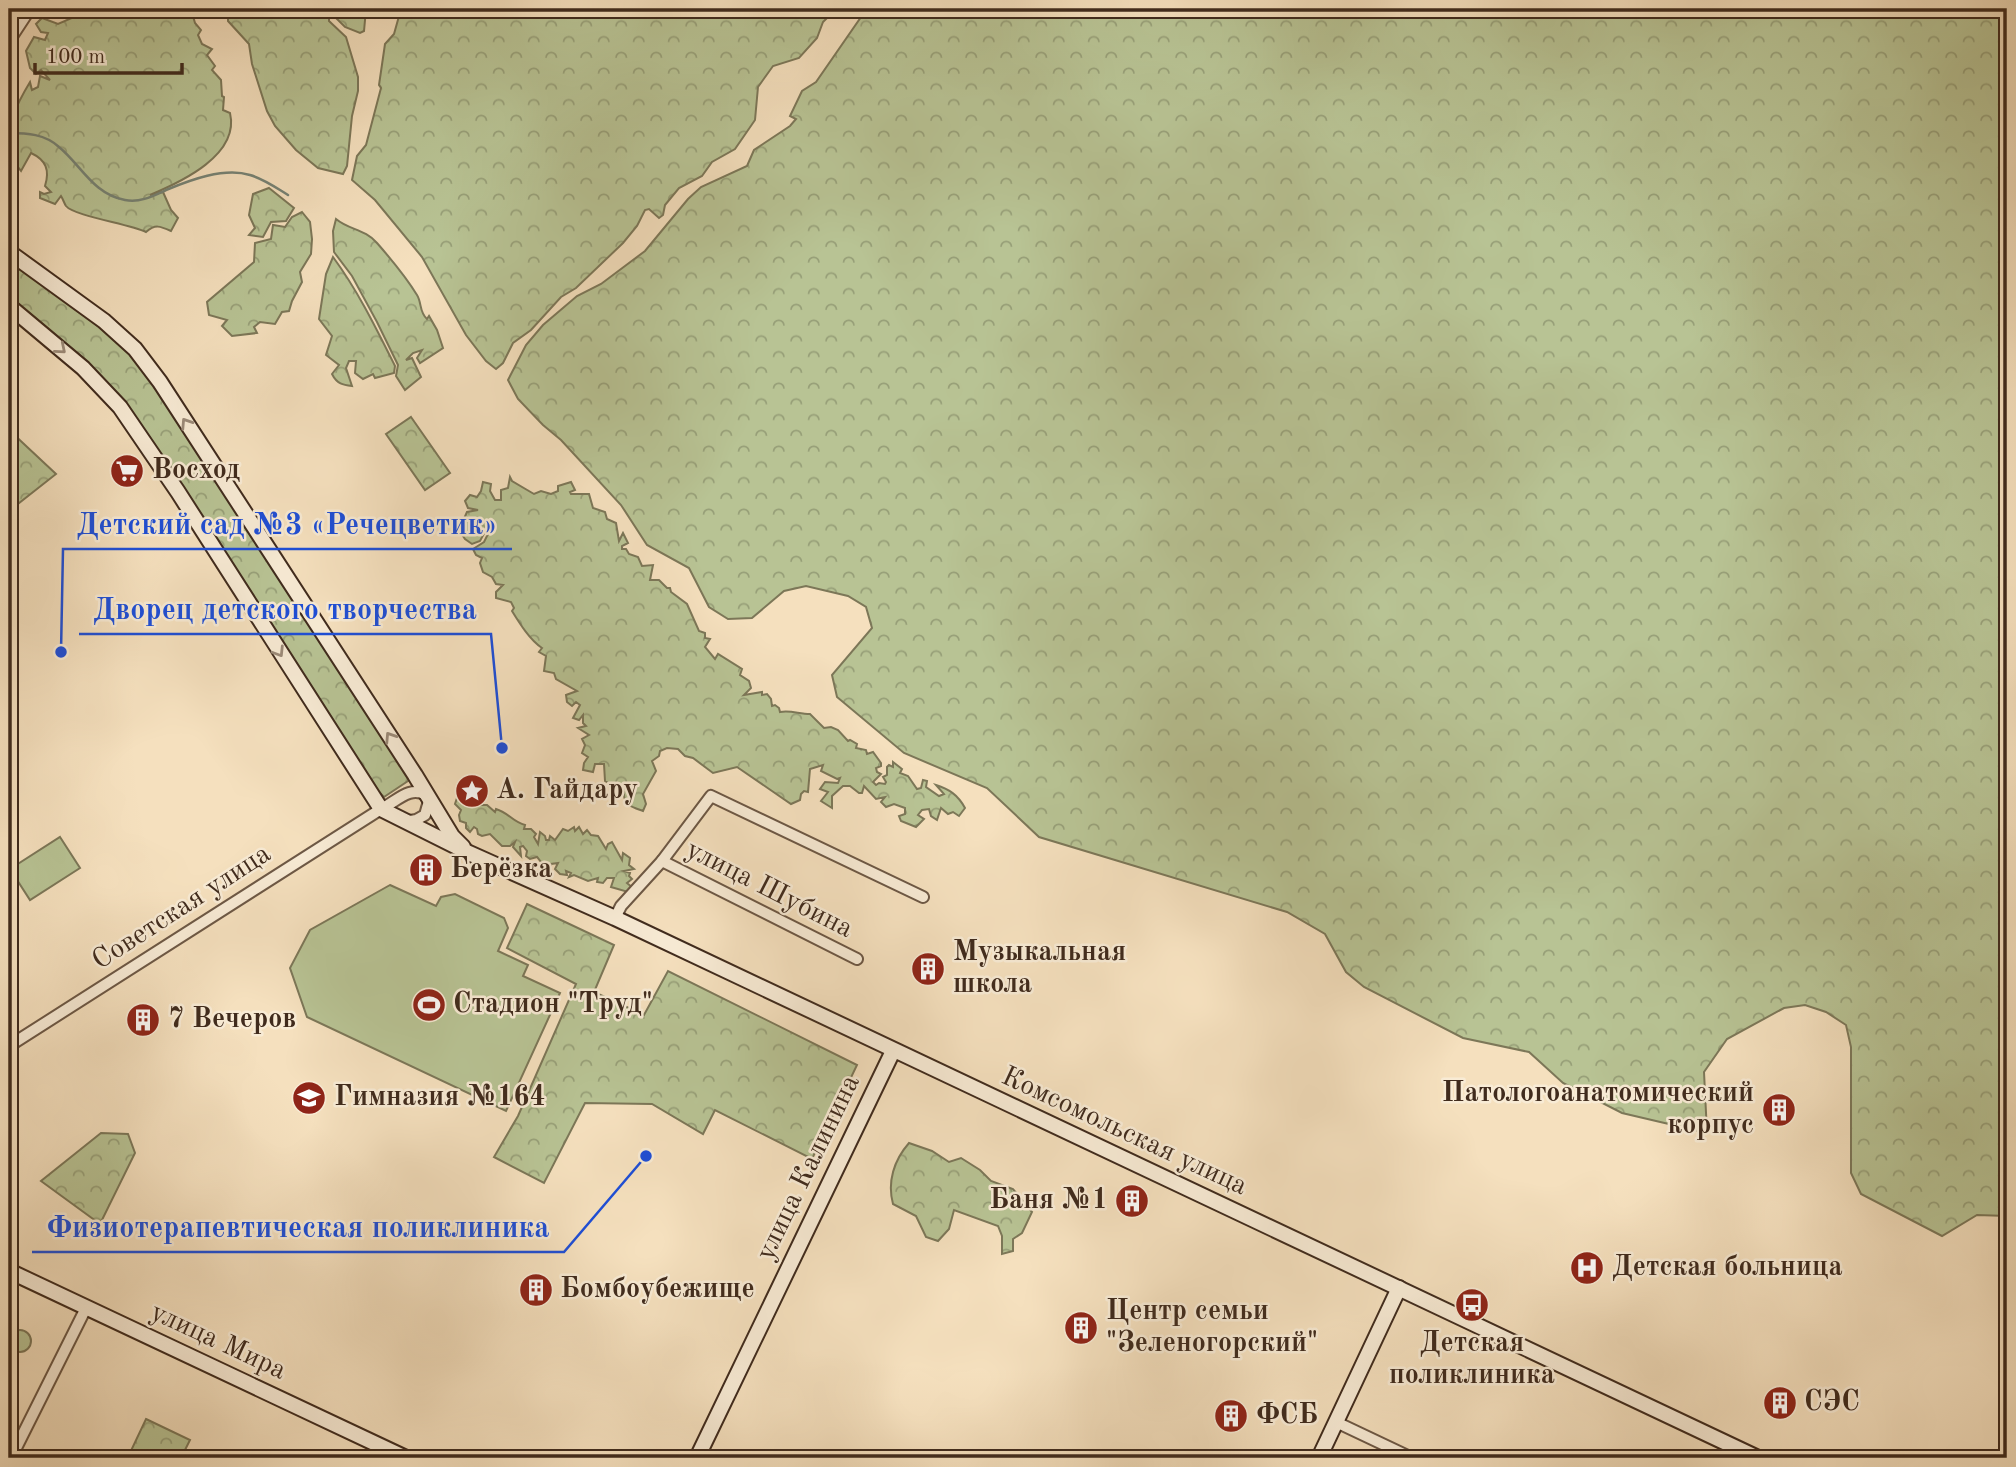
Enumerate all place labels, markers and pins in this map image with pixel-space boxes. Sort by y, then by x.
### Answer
supermarket icon: Восход [108,452,146,490]
place label: Восход [152,457,240,485]
callout: Детский сад №3 «Речецветик» [63,498,512,549]
callout: Дворец детского творчества [79,583,491,634]
place icon: А. Гайдару [453,772,491,810]
place label: А. Гайдару [496,777,638,805]
building icon: Берёзка [407,851,445,889]
place label: Берёзка [450,856,553,884]
place label: Музыкальная школа [953,939,1126,999]
building icon: Музыкальная школа [909,950,947,988]
sports icon: Стадион "Труд" [410,986,448,1024]
place label: Стадион "Труд" [453,990,653,1019]
building icon: 7 Вечеров [124,1001,162,1039]
place label: 7 Вечеров [168,1006,296,1034]
school or university icon: Гимназия №164 [290,1079,328,1117]
place label: Патологоанатомический корпус [1442,1080,1754,1140]
place label: Гимназия №164 [334,1083,546,1112]
building icon: Патологоанатомический корпус [1760,1091,1798,1129]
building icon: Баня №1 [1113,1182,1151,1220]
place label: Баня №1 [989,1186,1108,1215]
callout: Физиотерапевтическая поликлиника [32,1201,564,1252]
hospital icon: Детская больница [1568,1249,1606,1287]
place label: Детская больница [1612,1254,1843,1282]
building icon: Бомбоубежище [517,1271,555,1309]
place label: Бомбоубежище [560,1276,755,1304]
bus stop icon: Детская поликлиника [1453,1286,1491,1324]
place label: Центр семьи "Зеленогорский" [1106,1298,1318,1358]
building icon: Центр семьи "Зеленогорский" [1062,1309,1100,1347]
place label: Детская поликлиника [1389,1330,1555,1390]
building icon: СЭС [1761,1384,1799,1422]
place label: СЭС [1804,1388,1860,1417]
building icon: ФСБ [1212,1397,1250,1435]
place label: ФСБ [1256,1401,1318,1430]

